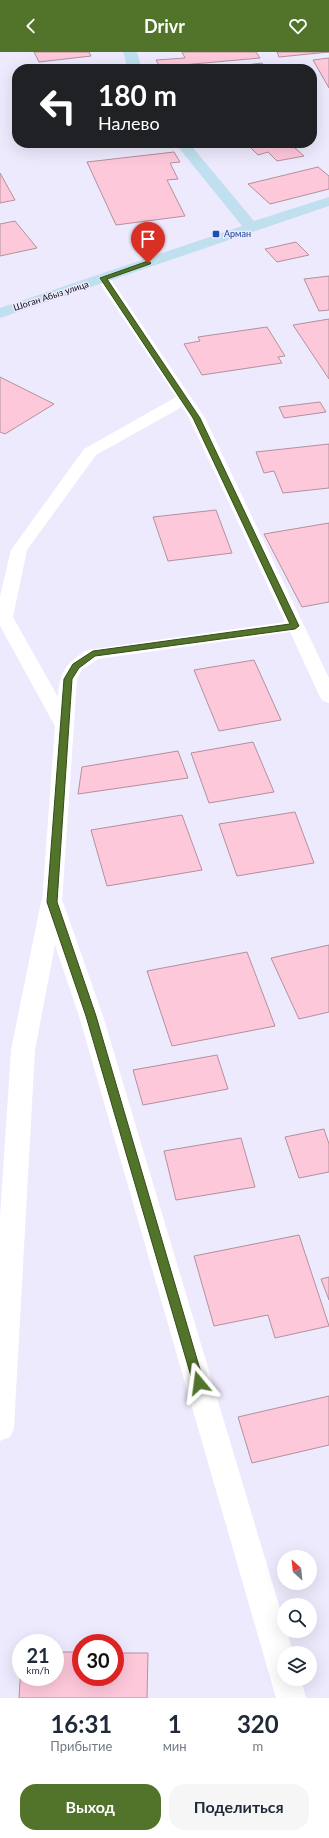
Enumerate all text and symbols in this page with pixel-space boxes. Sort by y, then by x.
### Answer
icon: back [20,15,42,37]
text: Drivr [144,15,185,37]
icon: heart [287,15,309,37]
text: 180 m [98,78,177,112]
icon: left [32,80,84,132]
text: Налево [98,112,160,134]
pin [131,222,165,263]
icon: arrive [137,228,159,250]
place label: Арман [224,228,251,239]
marker: Арман [211,229,221,239]
street label: Шоган Абыз улица [12,278,90,313]
position arrow [178,1362,220,1404]
north arrow [277,1550,317,1590]
map controls [277,1550,317,1686]
button: search [277,1598,317,1638]
speed limit sign: 30 [72,1634,124,1686]
text: 21 [26,1643,50,1667]
button: layers [277,1646,317,1686]
text: km/h [26,1664,50,1676]
text: 16:31 [50,1709,112,1738]
text: 1 [168,1709,182,1738]
text: 320 [237,1709,279,1738]
text: Прибытие [50,1738,112,1754]
text: мин [163,1738,187,1754]
text: m [252,1738,263,1754]
button: Выход [20,1784,161,1830]
button: Поделиться [169,1784,309,1830]

